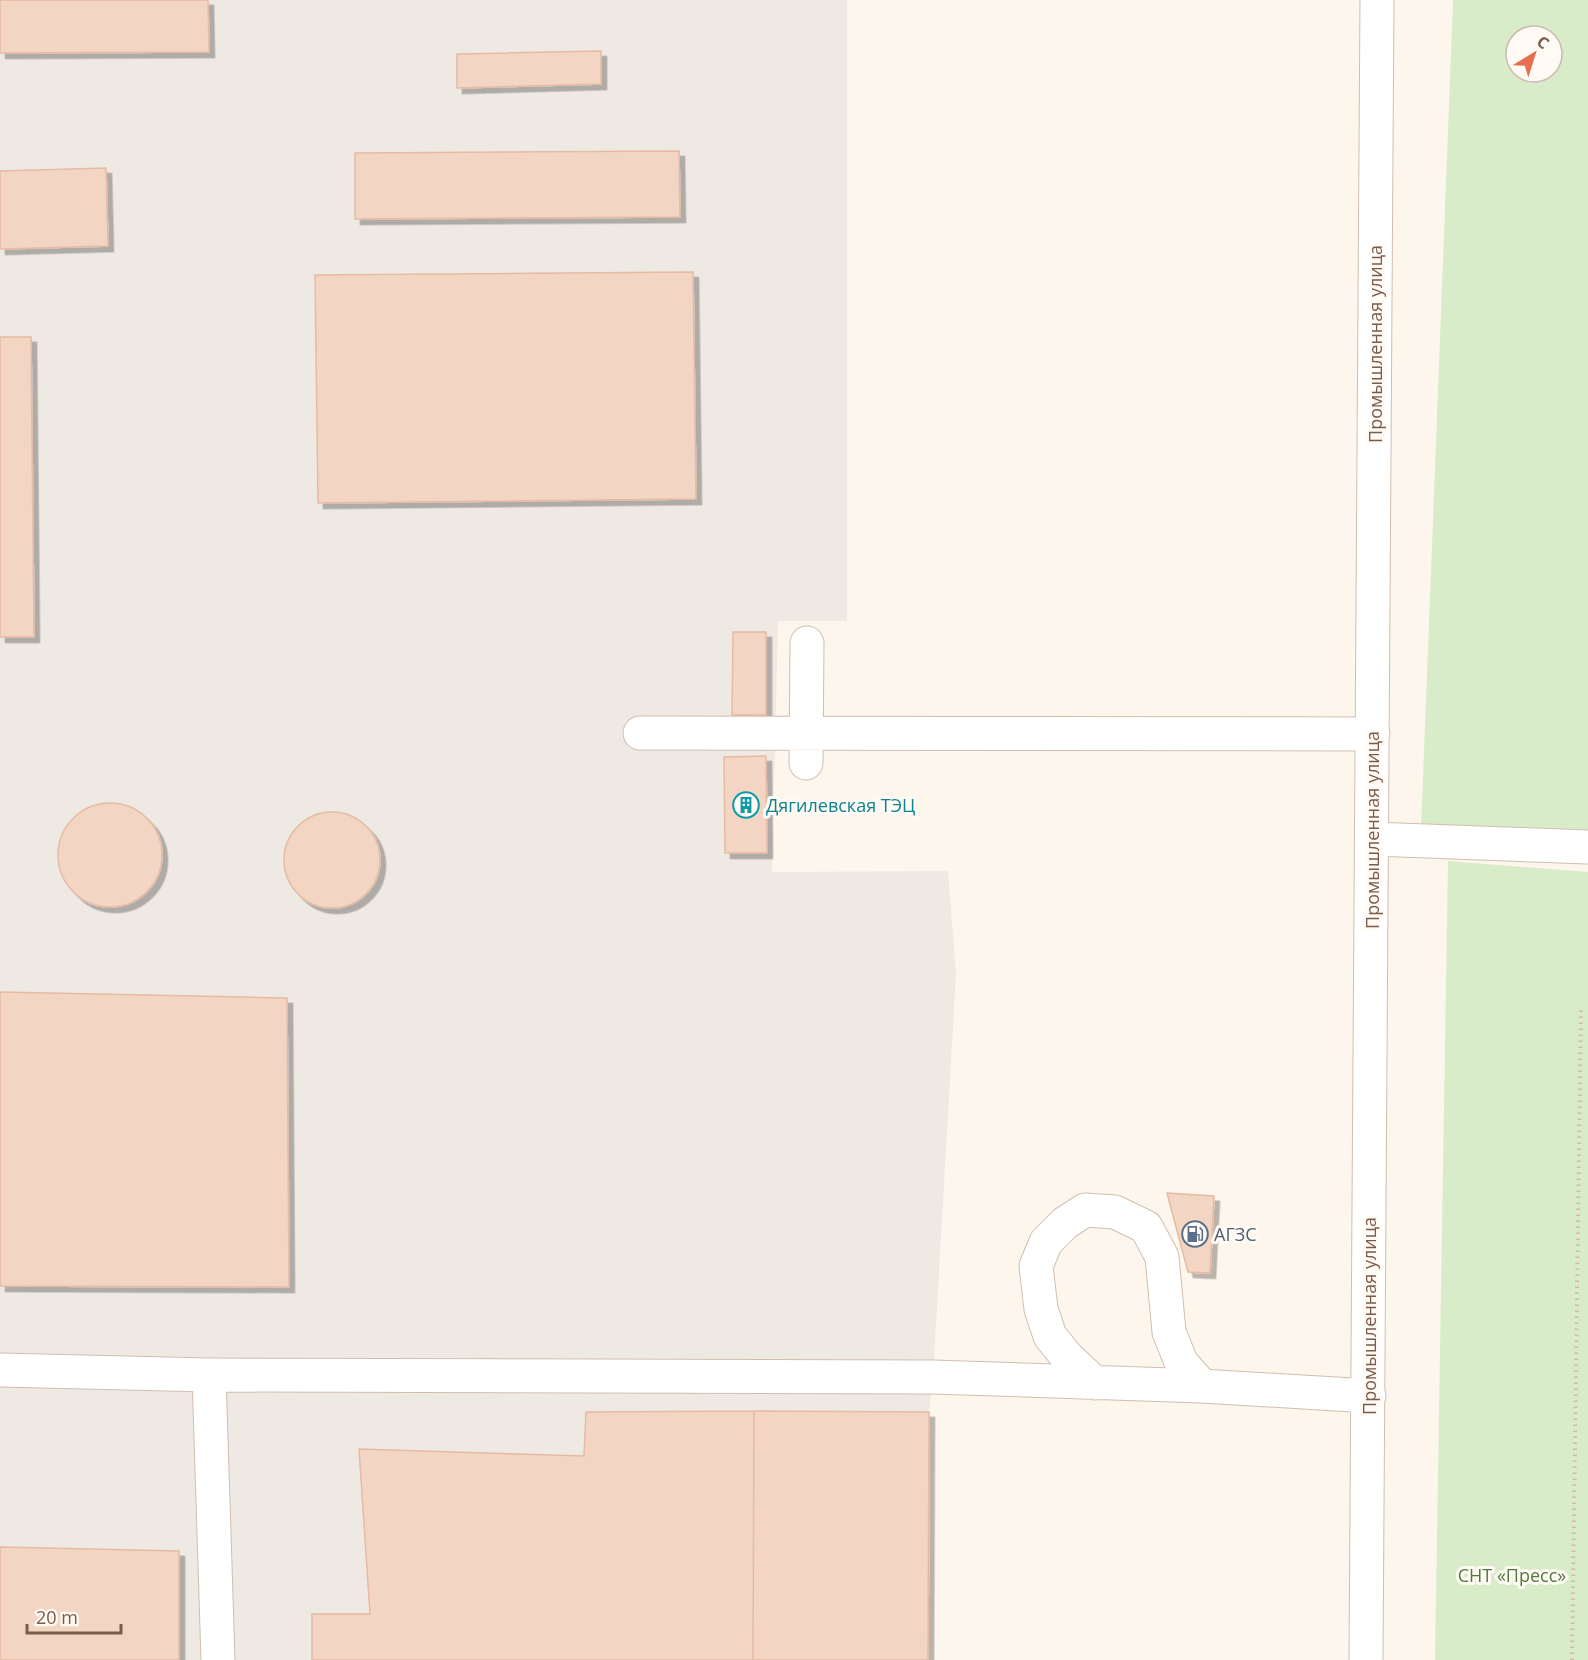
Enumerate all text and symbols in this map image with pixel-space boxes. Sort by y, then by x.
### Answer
north arrow [1504,24,1564,84]
text: С [1532,30,1554,54]
street label: Промышленная улица [1363,245,1387,443]
street label: Промышленная улица [1360,731,1384,929]
building icon: Дягилевская ТЭЦ [731,790,761,820]
place label: Дягилевская ТЭЦ [766,793,915,817]
street label: Промышленная улица [1357,1217,1381,1415]
fuel station icon: АГЗС [1180,1219,1210,1249]
place label: АГЗС [1214,1222,1257,1246]
park label: СНТ «Пресс» [1458,1563,1566,1587]
scale bar [27,1597,122,1635]
text: 20 m [36,1605,78,1629]

